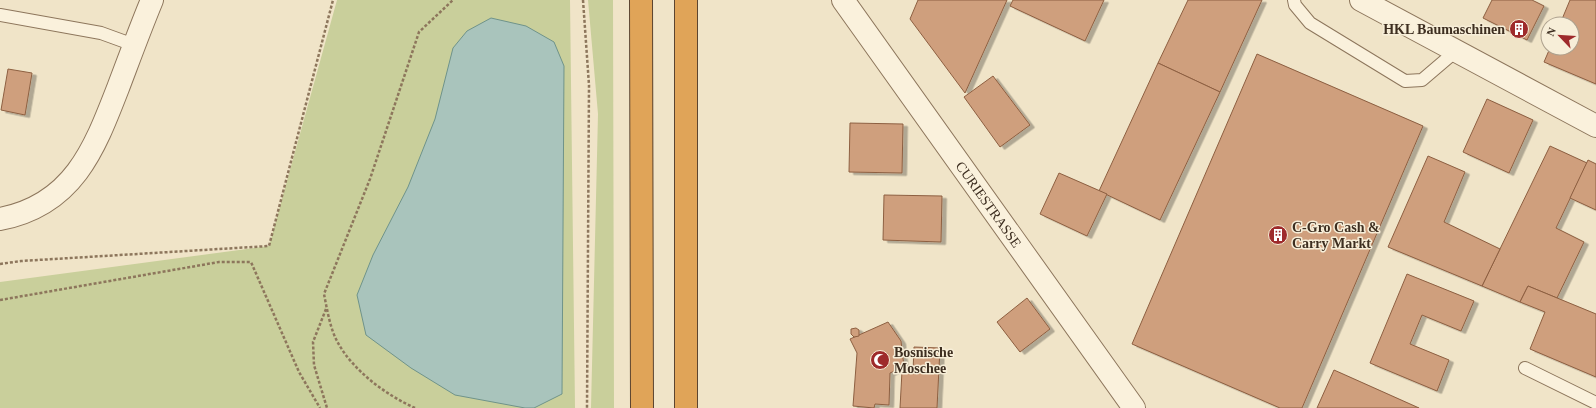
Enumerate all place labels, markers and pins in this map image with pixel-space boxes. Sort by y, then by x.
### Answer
building icon: HKL Baumaschinen [1508,18,1530,40]
place label: HKL Baumaschinen [1383,22,1505,37]
place label: C-Gro Cash & Carry Markt [1292,220,1380,251]
building icon: C-Gro Cash & Carry Markt [1267,224,1289,246]
place label: Bosnische Moschee [894,345,953,376]
mosque icon: Bosnische Moschee [869,349,891,371]

